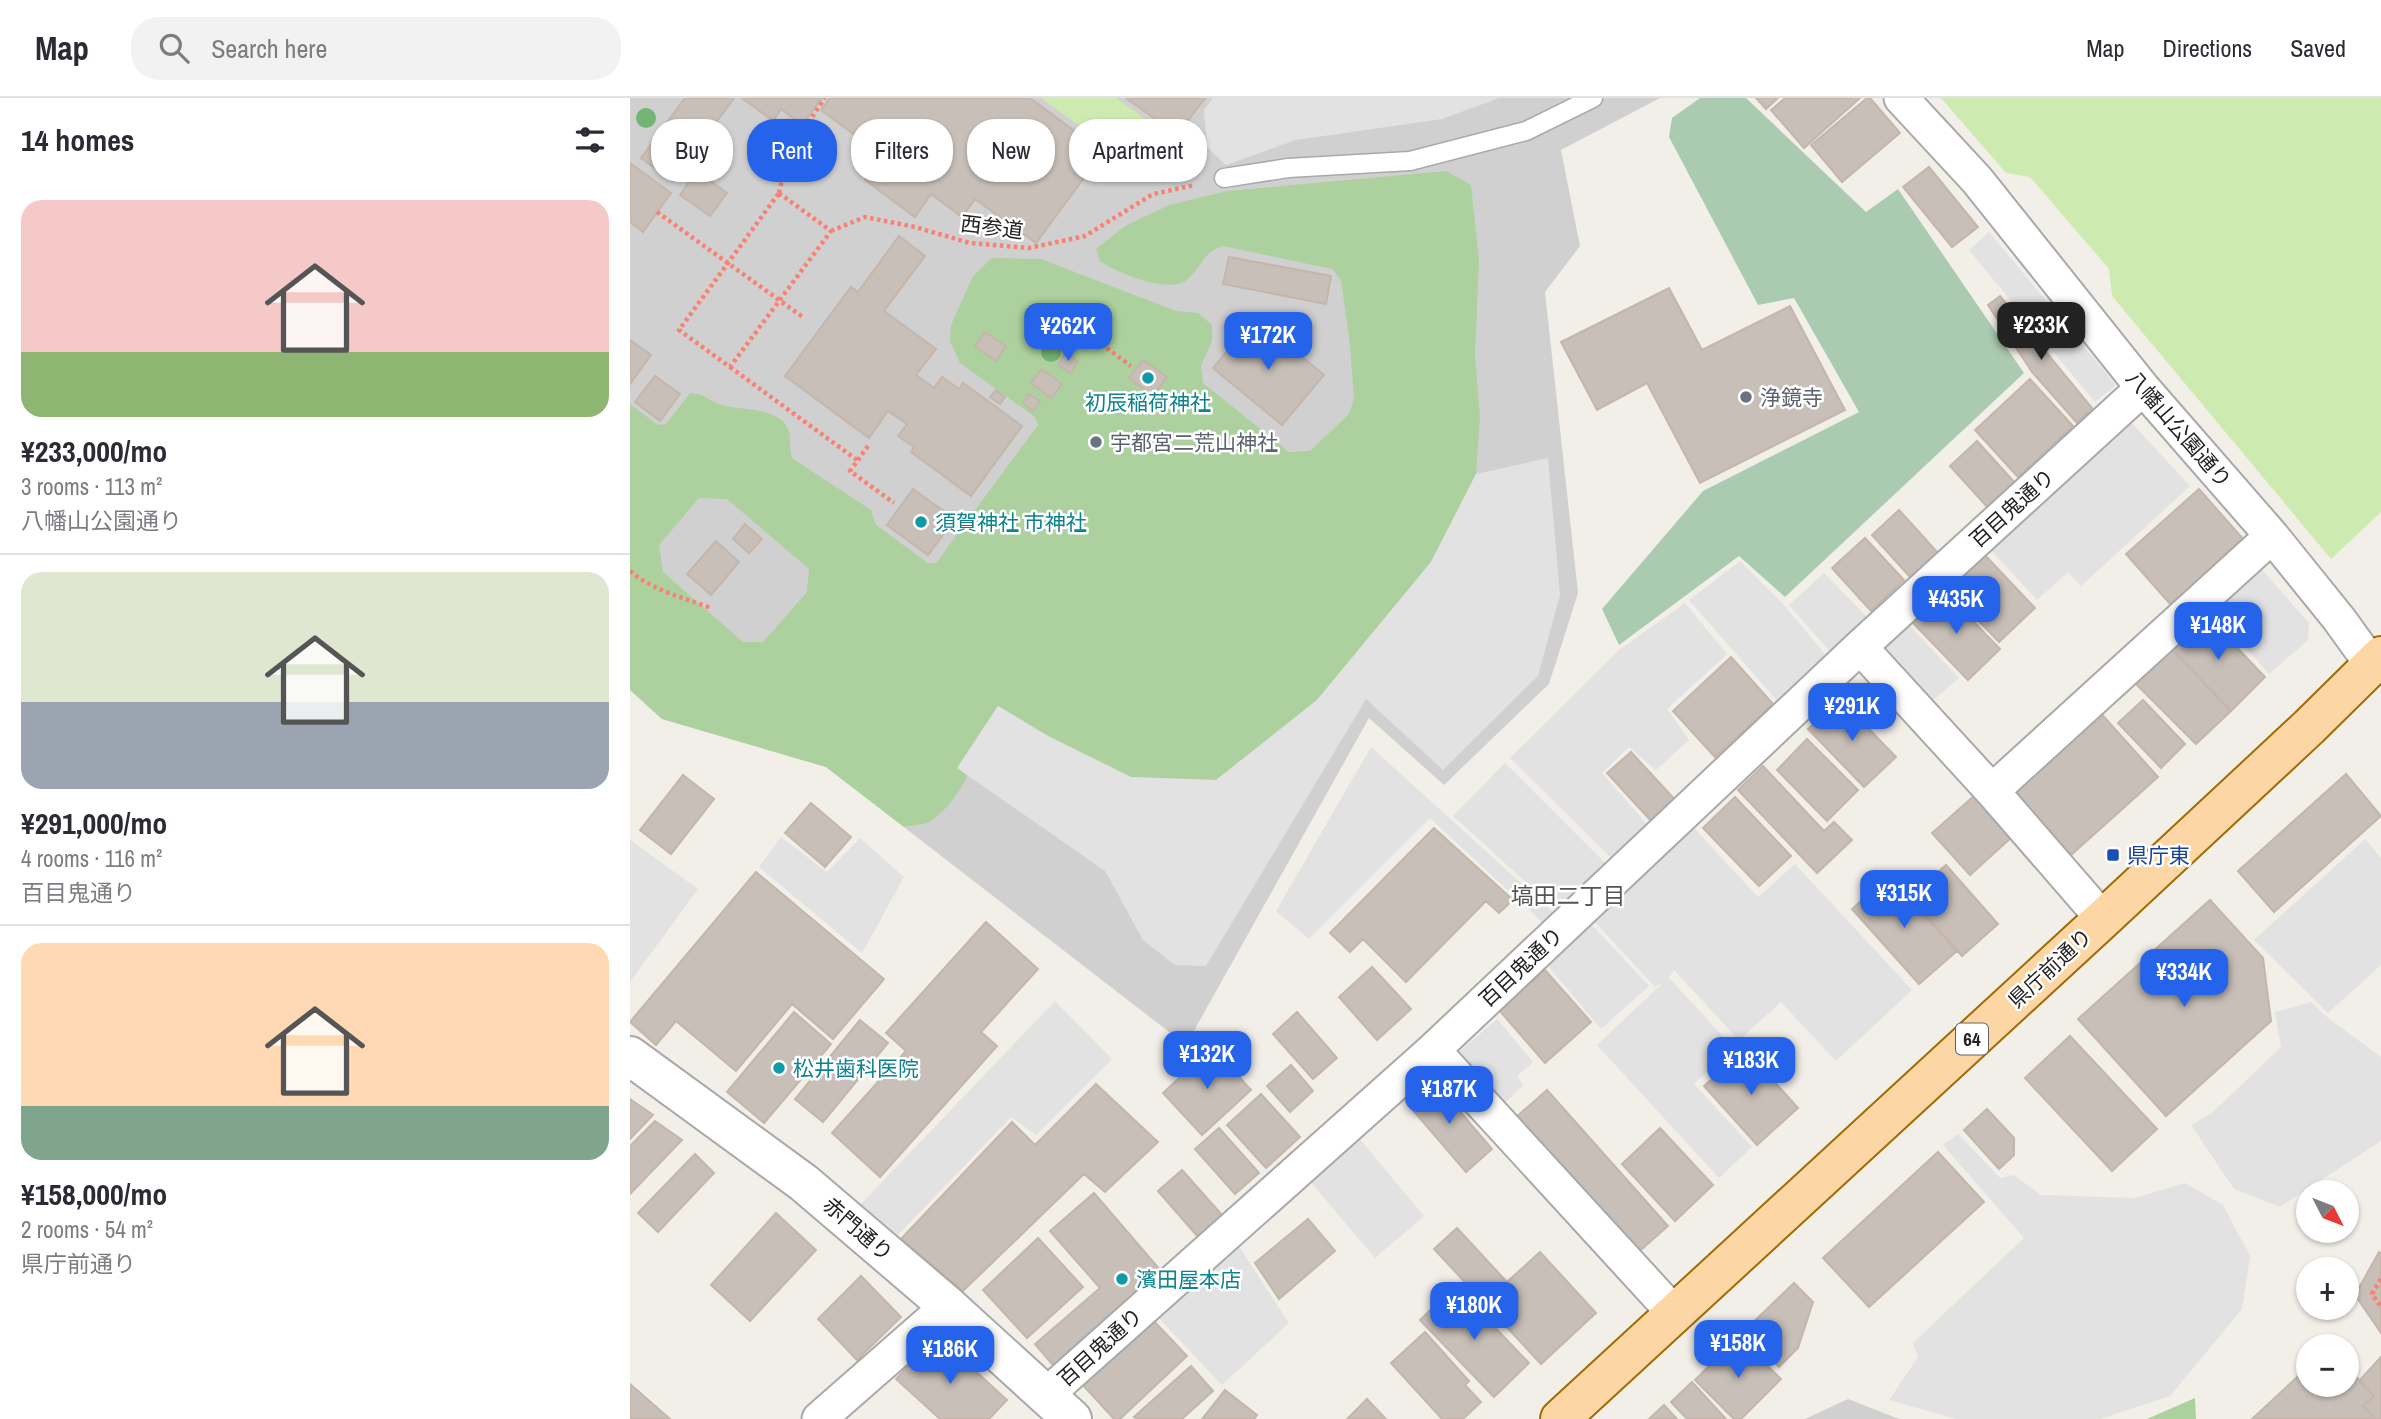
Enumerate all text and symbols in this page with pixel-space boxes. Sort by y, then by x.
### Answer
search box [131,17,621,80]
text: Map [35,26,89,70]
icon: search [155,29,193,67]
text: Search here [211,31,327,66]
text: Map [2086,32,2124,64]
text: Directions [2162,32,2252,64]
text: Saved [2290,32,2346,64]
chip: Buy [651,119,733,182]
chip: Rent [747,119,837,182]
chip: Filters [851,119,953,182]
chip: New [967,119,1055,182]
chip: Apartment [1069,119,1207,182]
text: 14 homes [21,120,135,160]
icon: filters [571,121,609,159]
street label: 西参道 [959,209,1025,245]
icon: home [252,245,378,371]
pin: ¥233K [1992,302,2090,362]
pin: ¥262K [1019,303,1117,363]
text: ¥233K [2013,309,2069,340]
text: ¥262K [1040,310,1096,341]
pin: ¥172K [1219,313,1317,372]
text: ¥172K [1240,319,1296,350]
street label: 八幡山公園通り [2120,364,2238,494]
marker: 初辰稲荷神社 [1140,370,1156,386]
place label: 浄鏡寺 [1760,383,1823,412]
place label: 初辰稲荷神社 [1085,388,1211,417]
marker: 浄鏡寺 [1738,389,1754,405]
place label: 宇都宮二荒山神社 [1110,428,1278,457]
text: ¥233,000/mo [21,431,167,471]
marker: 宇都宮二荒山神社 [1088,434,1104,450]
street label: 百目鬼通り [1963,462,2061,554]
text: 3 rooms · 113 m² [21,471,162,502]
text: 八幡山公園通り [21,505,182,536]
place label: 須賀神社 市神社 [935,508,1087,537]
marker: 須賀神社 市神社 [913,514,929,530]
pin: ¥435K [1907,576,2005,636]
text: ¥435K [1928,583,1984,614]
pin: ¥148K [2169,602,2267,662]
text: ¥148K [2190,609,2246,640]
icon: home [252,617,378,743]
pin: ¥291K [1803,684,1901,743]
text: ¥291K [1824,690,1880,721]
text: ¥291,000/mo [21,803,167,843]
place label: 県庁東 [2127,841,2190,870]
text: 4 rooms · 116 m² [21,843,162,874]
marker: 県庁東 [2105,847,2121,863]
pin: ¥315K [1855,870,1953,930]
text: 百目鬼通り [21,877,136,908]
text: ¥315K [1876,877,1932,908]
district label: 塙田二丁目 [1511,880,1626,911]
street label: 百目鬼通り [1473,921,1569,1013]
street label: 県庁前通り [2002,922,2098,1014]
pin: ¥334K [2135,950,2233,1009]
text: ¥334K [2156,956,2212,987]
icon: home [252,988,378,1114]
road number: 64 [1956,1023,1988,1054]
pin: ¥132K [1158,1032,1256,1091]
text: ¥132K [1179,1038,1235,1069]
pin: ¥183K [1702,1038,1800,1097]
text: ¥183K [1723,1044,1779,1075]
place label: 松井歯科医院 [793,1054,919,1083]
marker: 松井歯科医院 [771,1060,787,1076]
pin: ¥187K [1400,1066,1498,1126]
text: ¥187K [1421,1073,1477,1104]
text: ¥158,000/mo [21,1174,167,1214]
north arrow [2296,1180,2359,1242]
map controls [2296,1180,2359,1397]
street label: 赤門通り [817,1191,899,1267]
text: 2 rooms · 54 m² [21,1214,153,1245]
text: 県庁前通り [21,1248,136,1279]
button: + [2296,1257,2359,1320]
place label: 濱田屋本店 [1136,1265,1241,1294]
marker: 濱田屋本店 [1114,1271,1130,1287]
pin: ¥180K [1425,1282,1523,1342]
text: ¥180K [1446,1289,1502,1320]
street label: 百目鬼通り [1051,1301,1149,1393]
pin: ¥158K [1689,1320,1787,1380]
pin: ¥186K [901,1326,999,1386]
text: ¥158K [1710,1327,1766,1358]
text: ¥186K [922,1333,978,1364]
button: − [2296,1334,2359,1397]

